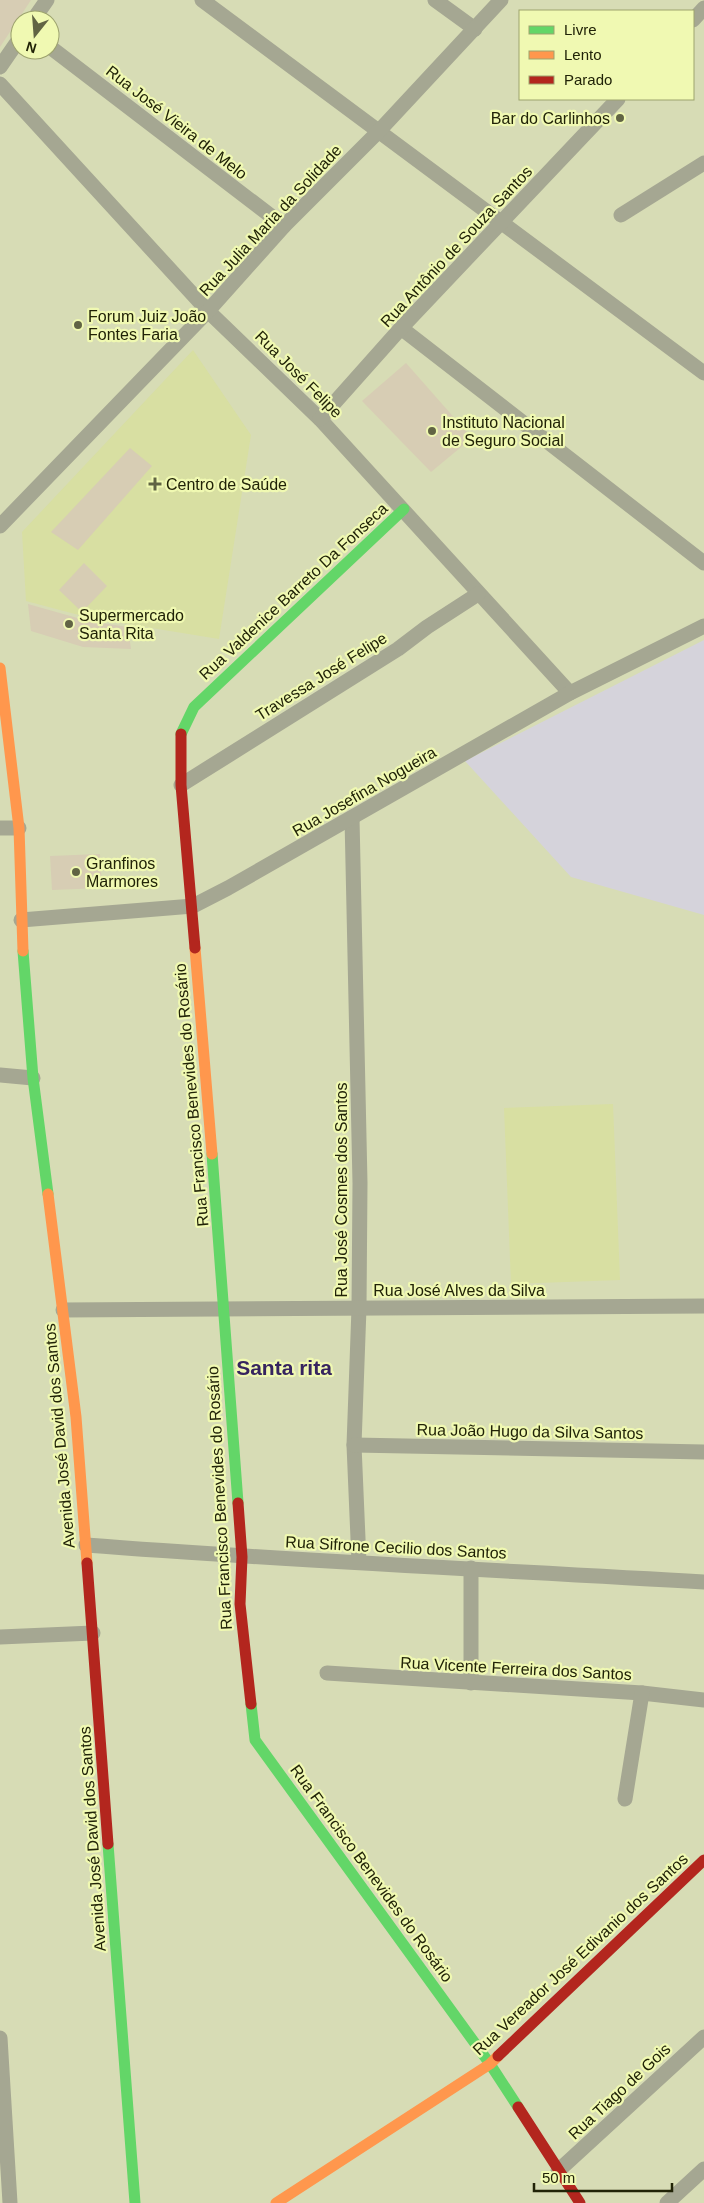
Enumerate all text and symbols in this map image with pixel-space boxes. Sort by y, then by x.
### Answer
north arrow [10,10,60,60]
legend [519,10,694,100]
text: Livre [564,21,597,38]
text: N [24,38,38,57]
text: Lento [564,46,602,63]
street label: Rua José Vieira de Melo [103,62,251,183]
text: Parado [564,71,612,88]
place label: Bar do Carlinhos [491,110,610,127]
marker: Bar do Carlinhos [614,112,626,124]
street label: Rua Julia Maria da Solidade [196,141,345,299]
street label: Rua Antônio de Souza Santos [377,162,535,330]
place label: Forum Juiz João Fontes Faria [88,308,206,343]
marker: Forum Juiz João Fontes Faria [72,319,84,331]
street label: Rua José Felipe [252,327,346,421]
place label: Instituto Nacional de Seguro Social [442,414,565,449]
marker: Instituto Nacional de Seguro Social [426,425,438,437]
place label: Centro de Saúde [166,476,287,493]
marker: Centro de Saúde [148,477,162,491]
street label: Rua Valdenice Barreto Da Fonseca [196,500,391,683]
place label: Supermercado Santa Rita [79,607,184,642]
marker: Supermercado Santa Rita [63,618,75,630]
street label: Travessa José Felipe [253,629,390,724]
street label: Rua Josefina Nogueira [290,743,439,839]
place label: Granfinos Marmores [86,855,158,890]
marker: Granfinos Marmores [70,866,82,878]
street label: Rua Francisco Benevides do Rosário [172,963,211,1227]
street label: Rua José Cosmes dos Santos [333,1082,350,1298]
street label: Rua José Alves da Silva [373,1282,545,1299]
street label: Avenida José David dos Santos [41,1323,78,1549]
district label: Santa rita [236,1356,332,1379]
street label: Rua Francisco Benevides do Rosário [204,1366,235,1630]
street label: Rua João Hugo da Silva Santos [416,1421,644,1442]
street label: Rua Sifrone Cecilio dos Santos [285,1533,507,1562]
street label: Rua Vicente Ferreira dos Santos [400,1654,632,1683]
street label: Avenida José David dos Santos [76,1726,109,1952]
street label: Rua Francisco Benevides do Rosário [287,1761,456,1985]
street label: Rua Vereador José Edivanio dos Santos [469,1850,691,2059]
street label: Rua Tiago de Gois [565,2040,674,2143]
scale bar [534,2160,672,2192]
text: 50 m [542,2169,575,2186]

